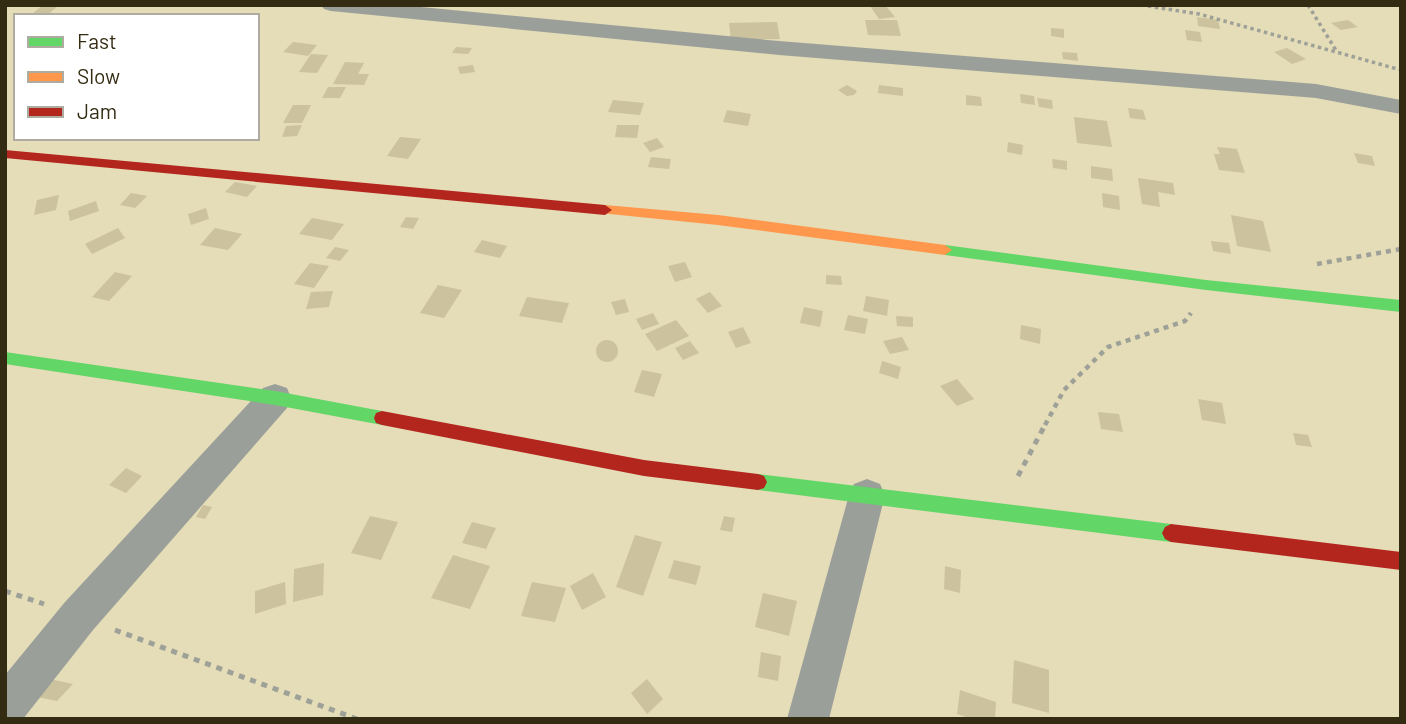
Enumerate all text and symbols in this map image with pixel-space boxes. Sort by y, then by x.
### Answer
legend [14,14,259,140]
text: Fast [77,28,117,53]
text: Slow [77,63,120,88]
text: Jam [77,98,117,123]

